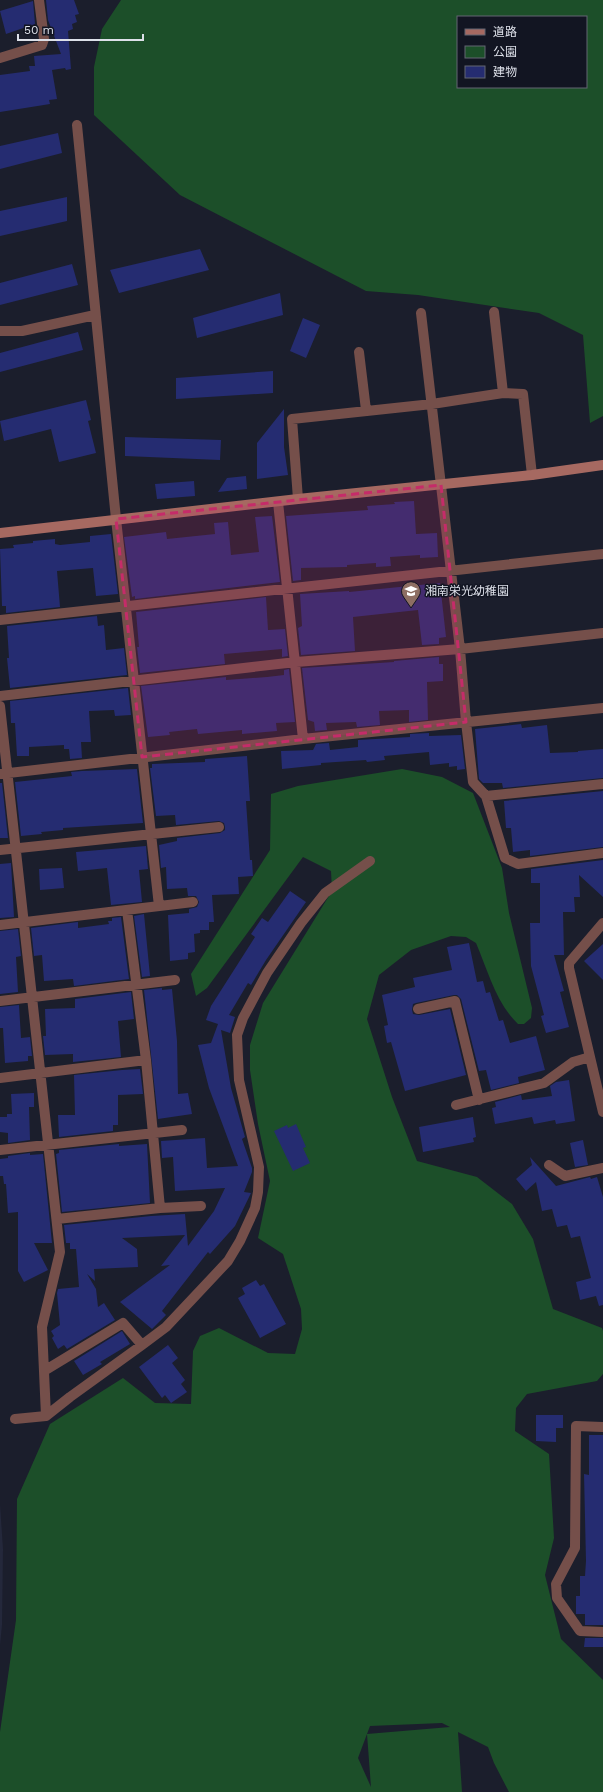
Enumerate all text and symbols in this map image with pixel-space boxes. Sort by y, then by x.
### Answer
scale bar [18,16,143,42]
legend [457,16,587,88]
text: 50 m [24,23,54,37]
text: 道路 [493,25,517,39]
text: 公園 [493,45,517,59]
text: 建物 [493,65,517,79]
school or university icon: 湘南栄光幼稚園 [400,580,422,608]
place label: 湘南栄光幼稚園 [425,584,509,598]

